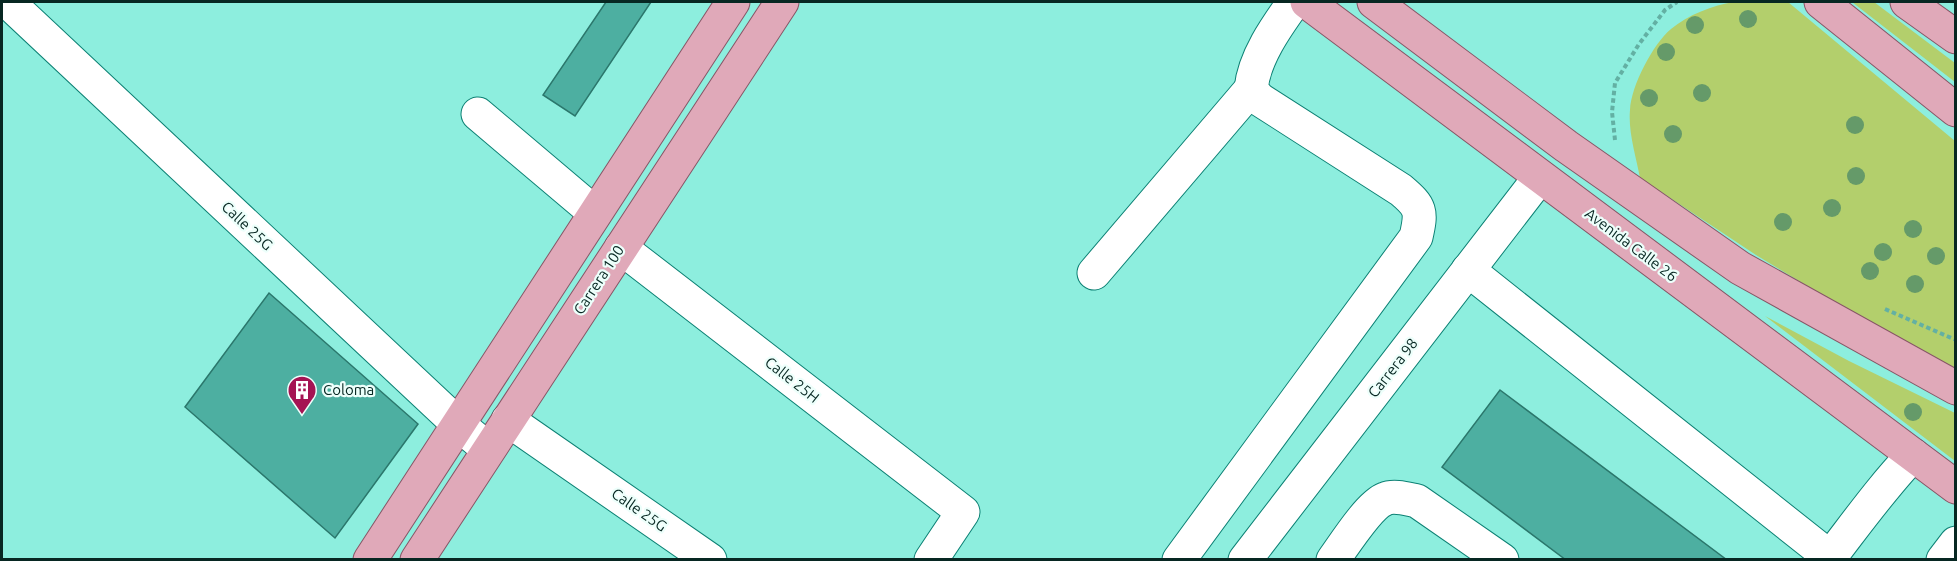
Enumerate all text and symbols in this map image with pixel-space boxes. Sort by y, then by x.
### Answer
street label: Calle 25G [218,198,276,253]
street label: Avenida Calle 26 [1582,205,1681,285]
street label: Carrera 100 [570,242,627,317]
street label: Carrera 98 [1364,335,1421,401]
street label: Calle 25H [762,353,823,406]
building icon: Coloma [286,374,318,416]
place label: Coloma [323,381,374,398]
street label: Calle 25G [608,484,670,535]

